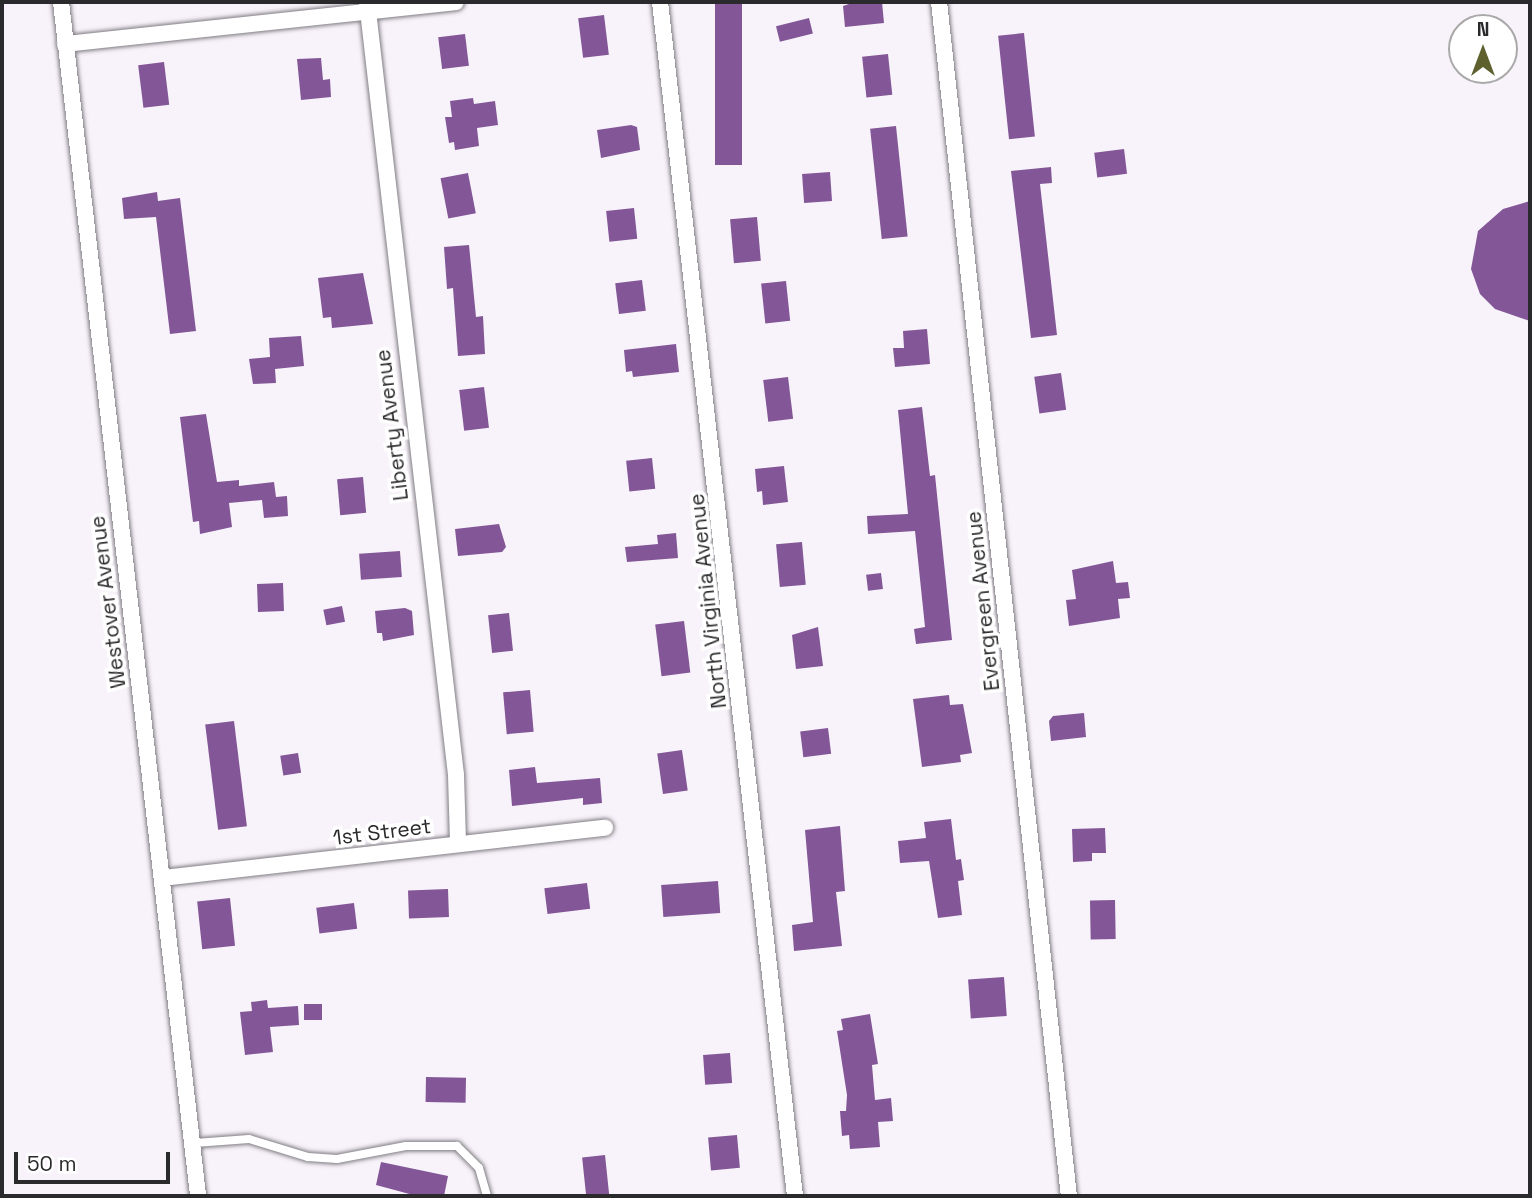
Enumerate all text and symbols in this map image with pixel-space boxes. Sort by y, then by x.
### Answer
north arrow [1448,14,1518,84]
text: N [1477,17,1489,42]
street label: Liberty Avenue [370,348,414,502]
street label: North Virginia Avenue [684,492,732,710]
street label: Evergreen Avenue [961,510,1005,692]
street label: Westover Avenue [85,514,131,690]
street label: 1st Street [331,813,433,851]
scale bar [18,1138,173,1182]
text: 50 m [27,1150,77,1177]

